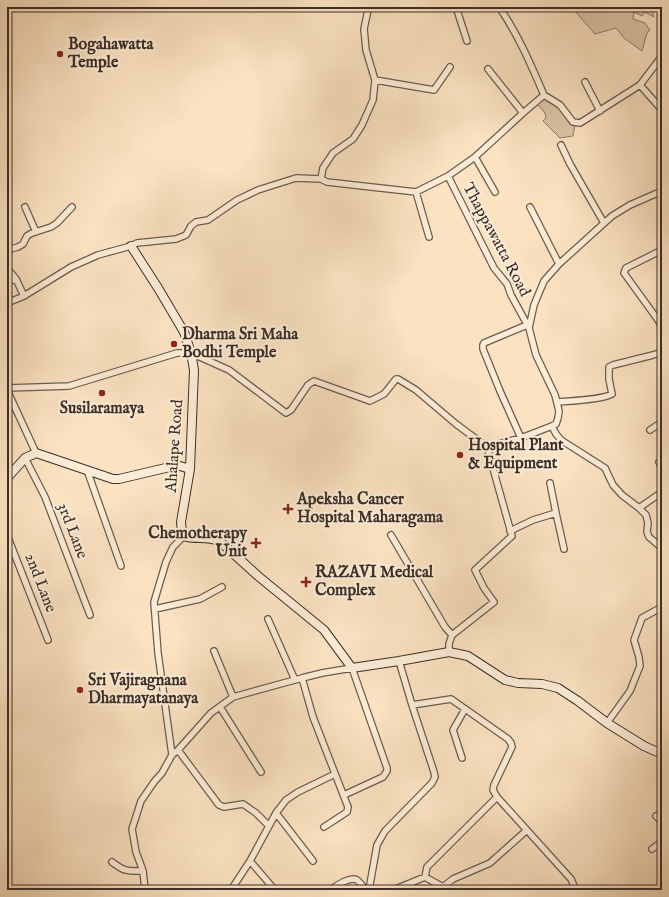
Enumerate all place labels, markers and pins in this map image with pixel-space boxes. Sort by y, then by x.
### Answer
place label: Bogahawatta Temple [67,35,154,73]
marker: Bogahawatta Temple [55,49,65,59]
place label: Dharma Sri Maha Bodhi Temple [182,325,299,363]
marker: Dharma Sri Maha Bodhi Temple [169,339,179,349]
marker: Susilaramaya [97,388,107,398]
place label: Susilaramaya [60,399,145,419]
place label: Hospital Plant & Equipment [468,436,564,474]
marker: Hospital Plant & Equipment [455,450,465,460]
place label: Apeksha Cancer Hospital Maharagama [296,490,444,528]
marker: Apeksha Cancer Hospital Maharagama [282,503,294,515]
place label: Chemotherapy Unit [148,524,248,562]
marker: Chemotherapy Unit [250,537,262,549]
place label: RAZAVI Medical Complex [315,563,434,601]
marker: RAZAVI Medical Complex [300,576,312,588]
place label: Sri Vajiragnana Dharmayatanaya [88,671,199,709]
marker: Sri Vajiragnana Dharmayatanaya [75,685,85,695]

